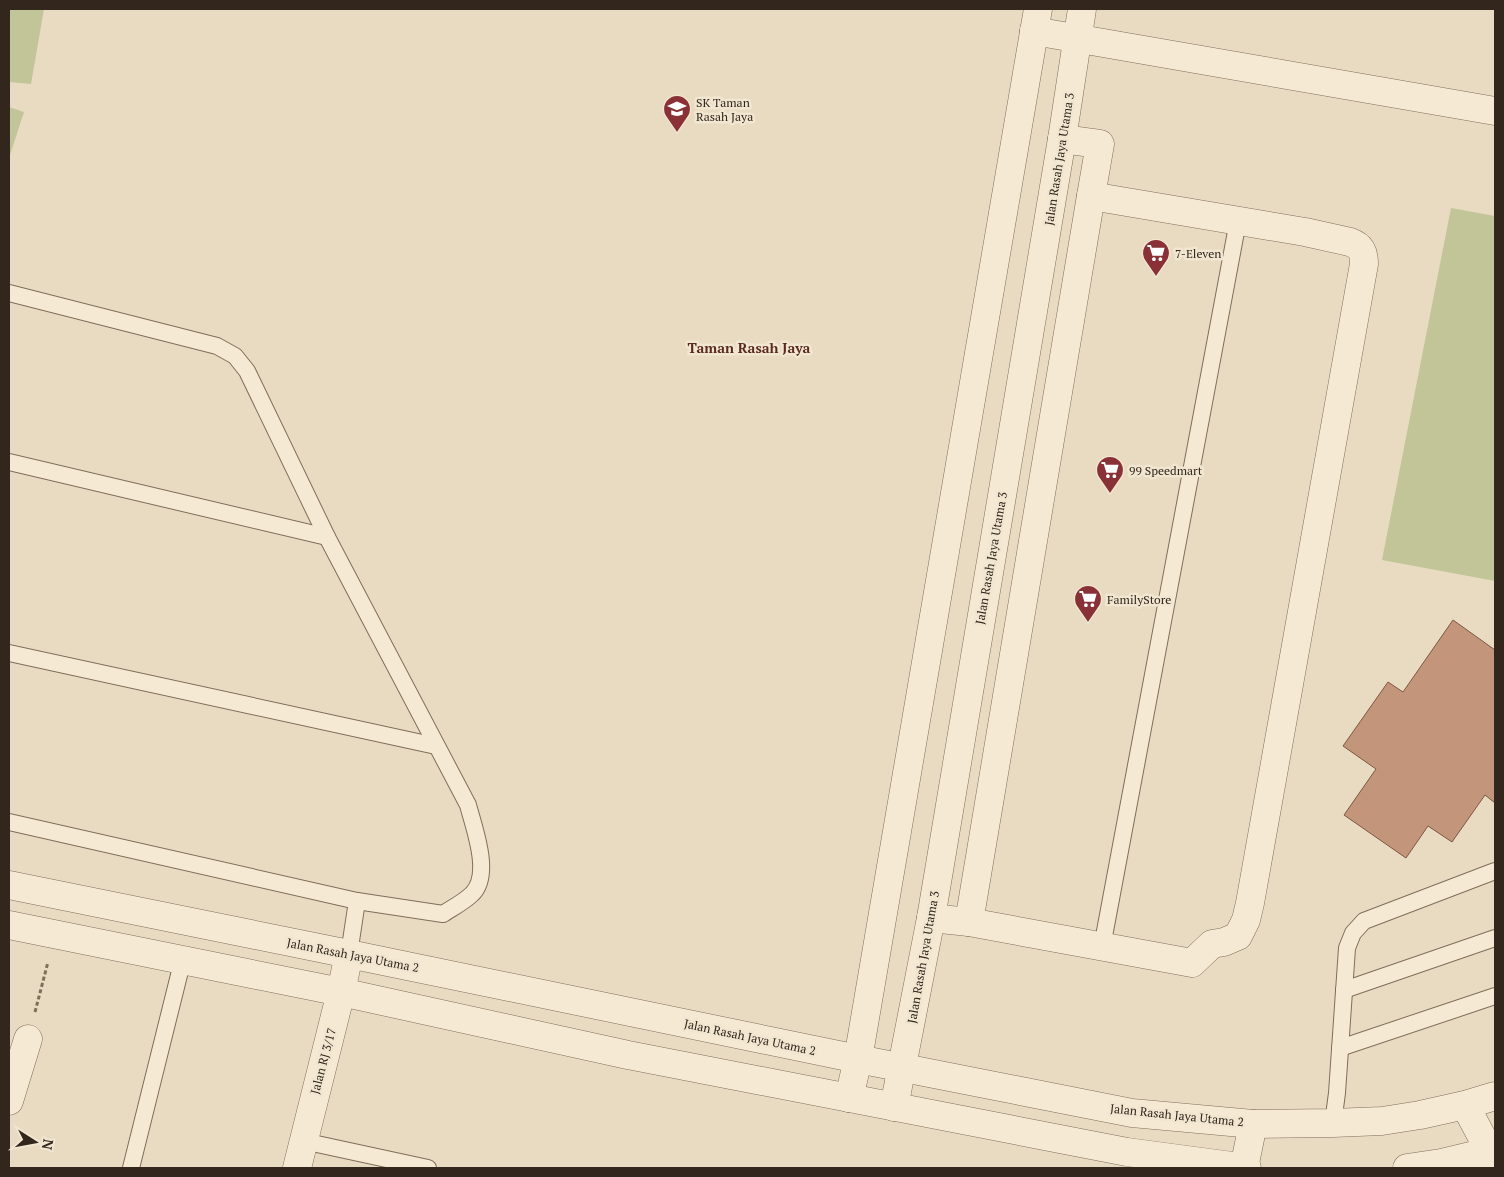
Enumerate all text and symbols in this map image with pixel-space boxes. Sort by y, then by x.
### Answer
street label: Jalan Rasah Jaya Utama 3 [1041,92,1077,226]
school or university icon: SK Taman Rasah Jaya [662,94,692,133]
place label: SK Taman Rasah Jaya [696,95,753,124]
supermarket icon: 7-Eleven [1141,238,1171,277]
place label: 7-Eleven [1175,246,1221,261]
district label: Taman Rasah Jaya [688,338,811,357]
supermarket icon: 99 Speedmart [1095,455,1125,494]
place label: 99 Speedmart [1129,463,1203,478]
street label: Jalan Rasah Jaya Utama 3 [972,491,1010,625]
supermarket icon: FamilyStore [1073,584,1103,623]
place label: FamilyStore [1107,592,1171,607]
street label: Jalan Rasah Jaya Utama 3 [904,890,942,1024]
street label: Jalan Rasah Jaya Utama 2 [286,935,420,975]
street label: Jalan Rasah Jaya Utama 2 [683,1016,817,1058]
street label: Jalan RJ 3/17 [307,1026,339,1096]
street label: Jalan Rasah Jaya Utama 2 [1109,1101,1245,1129]
north arrow [10,1117,60,1167]
text: N [38,1138,59,1152]

